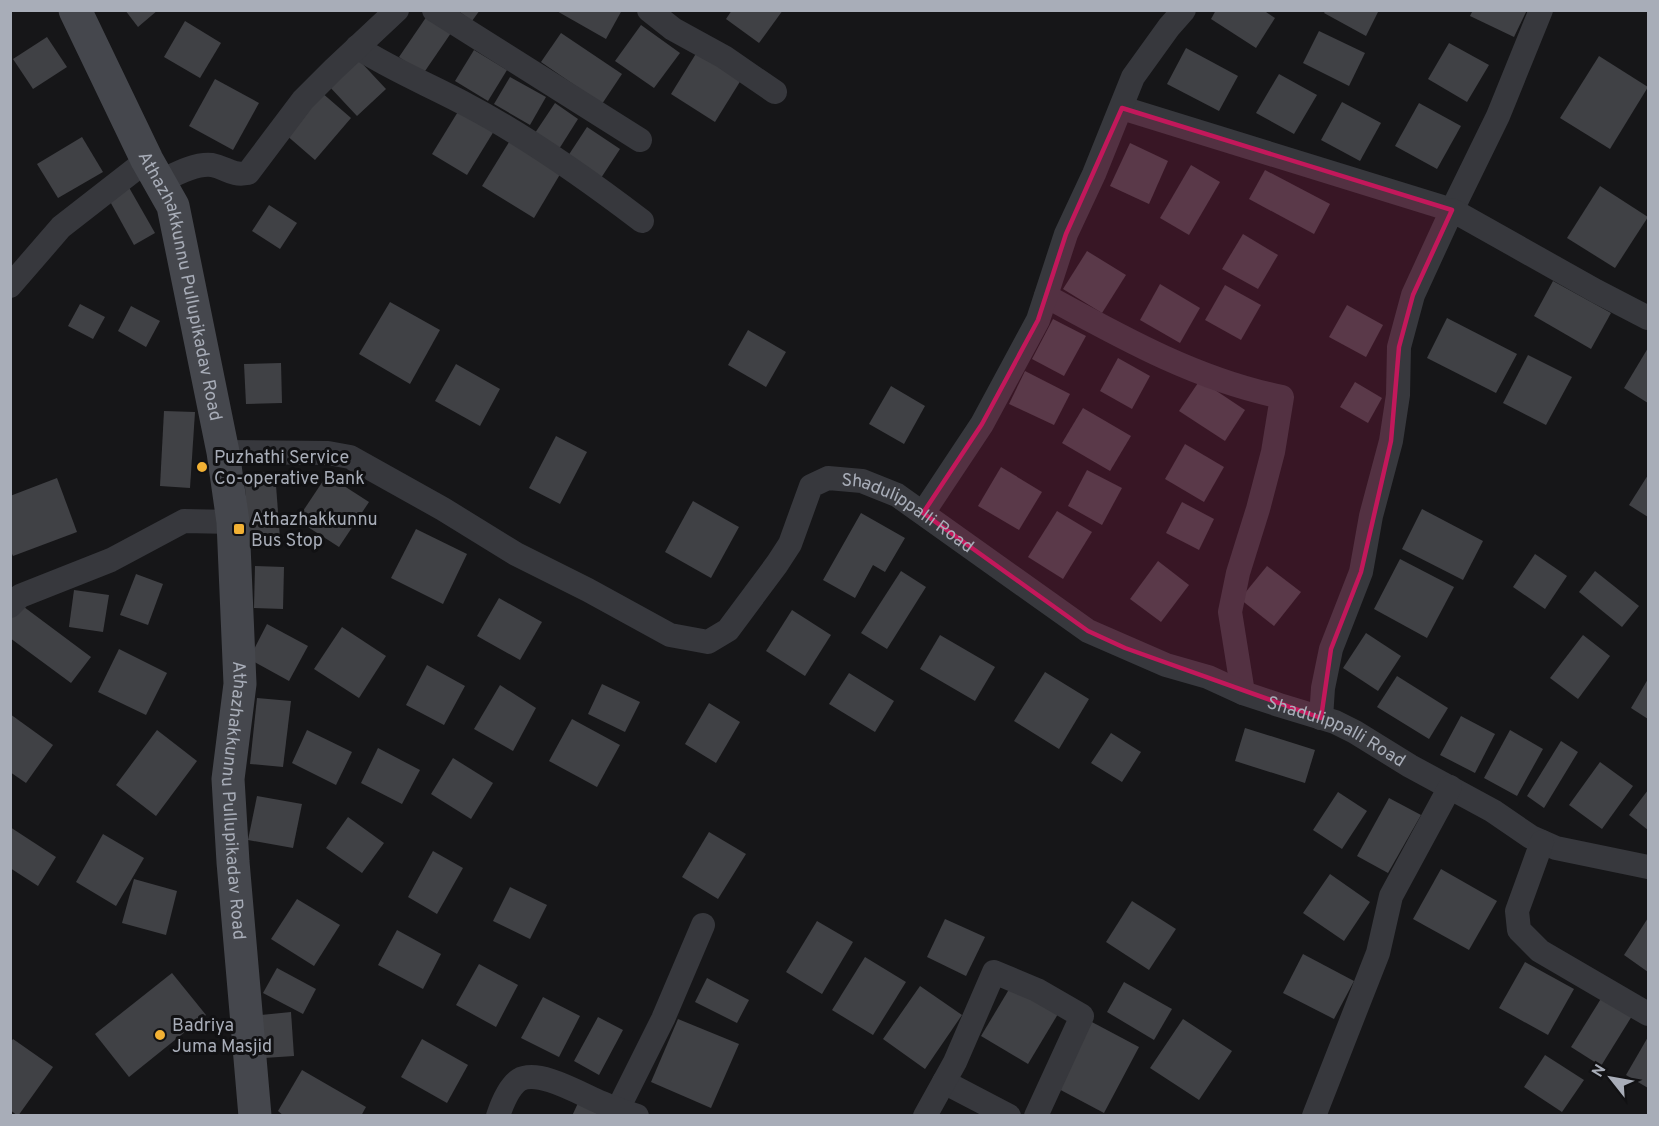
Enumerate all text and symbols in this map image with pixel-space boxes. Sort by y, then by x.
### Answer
street label: Athazhakkunnu Pullupikadav Road [132,148,226,423]
place label: Puzhathi Service Co-operative Bank [214,447,365,491]
marker: Puzhathi Service Co-operative Bank [195,460,209,474]
street label: Shadulippalli Road [840,469,978,559]
place label: Athazhakkunnu Bus Stop [251,509,378,553]
marker: Athazhakkunnu Bus Stop [232,522,246,536]
street label: Athazhakkunnu Pullupikadav Road [215,660,251,941]
street label: Shadulippalli Road [1264,692,1409,773]
place label: Badriya Juma Masjid [172,1015,272,1059]
marker: Badriya Juma Masjid [153,1028,167,1042]
north arrow [1581,1048,1641,1108]
text: N [1588,1061,1611,1081]

